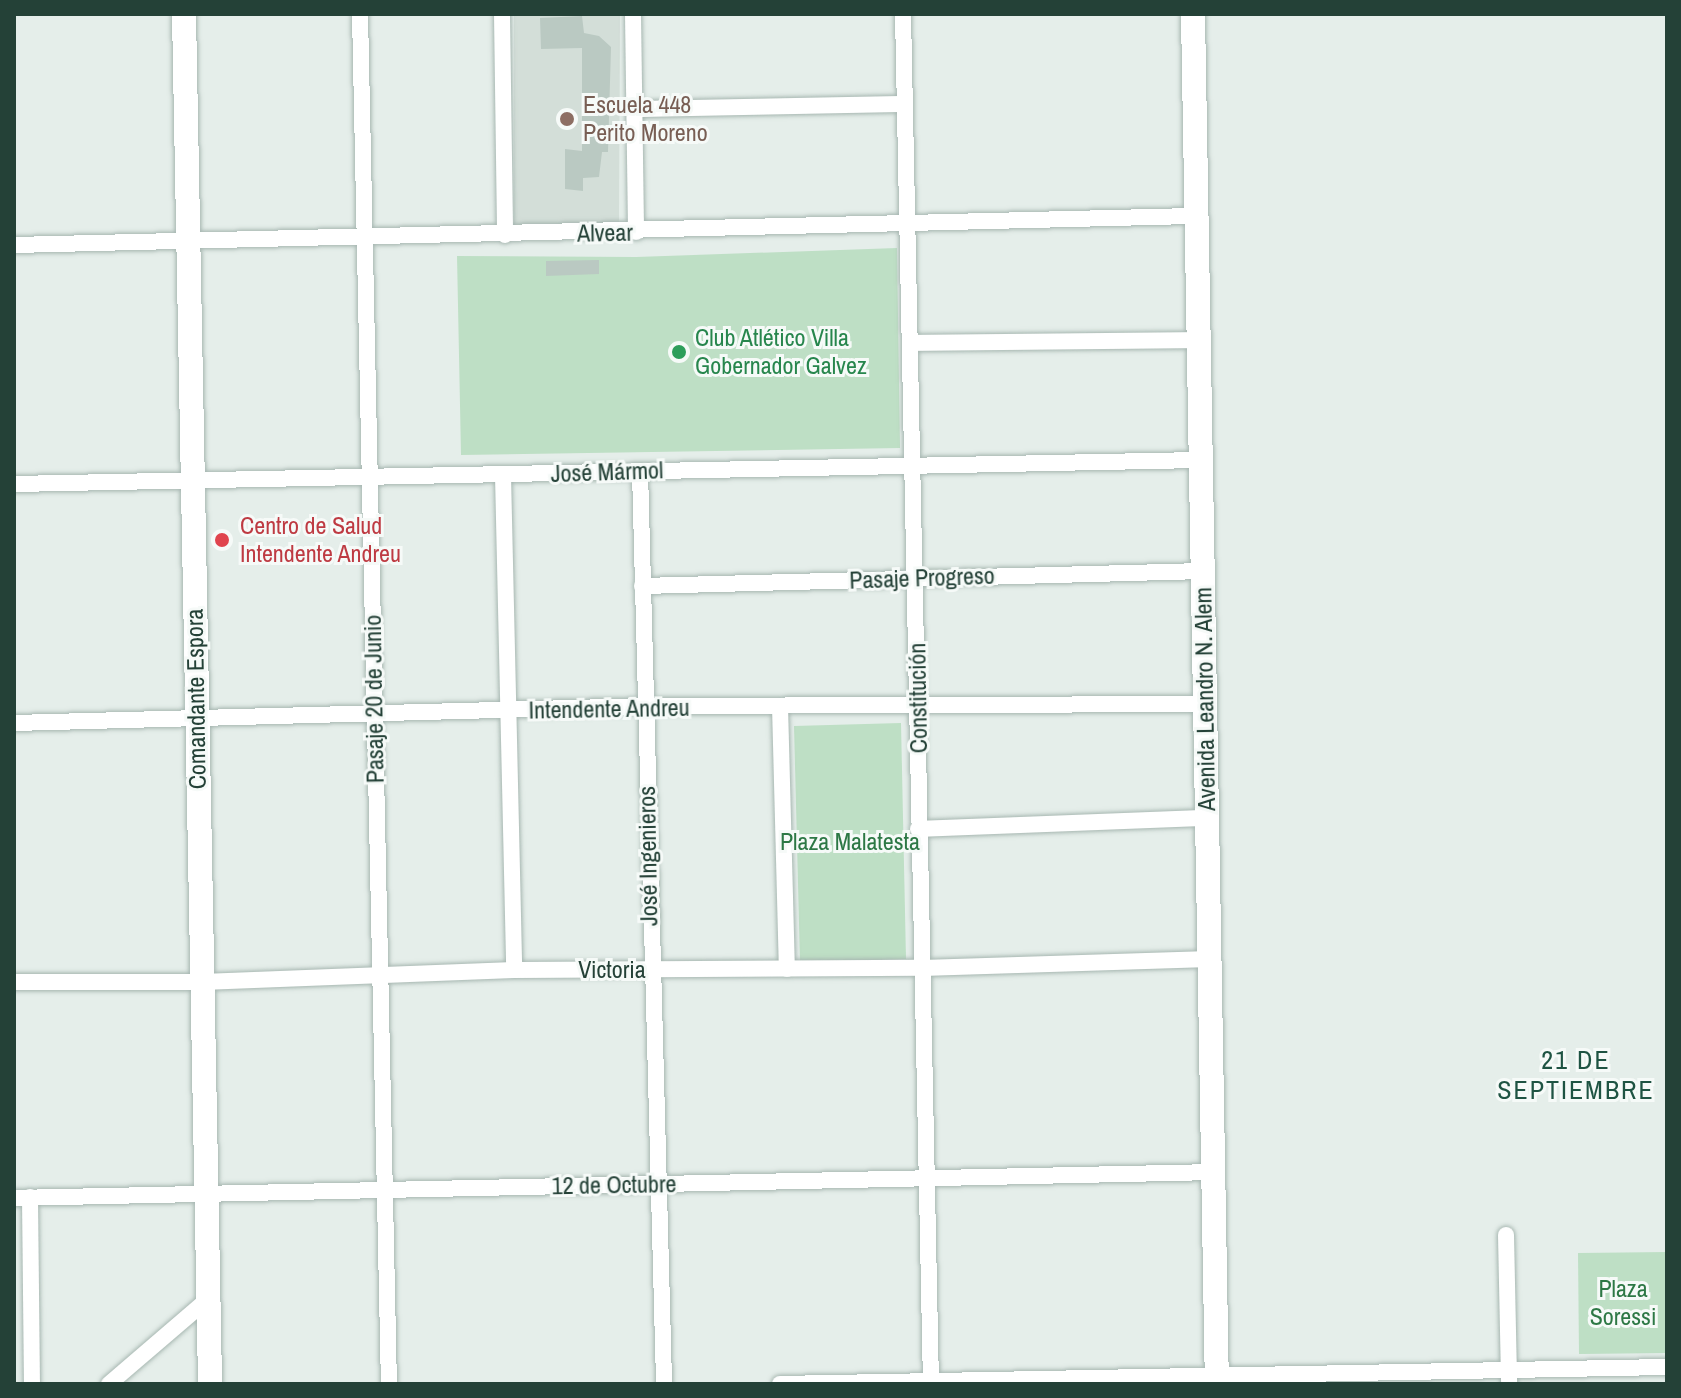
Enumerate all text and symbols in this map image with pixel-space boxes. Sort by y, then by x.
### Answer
place label: Escuela 448 Perito Moreno [583,91,708,147]
marker: Escuela 448 Perito Moreno [558,110,576,128]
street label: Alvear [577,218,633,248]
place label: Club Atlético Villa Gobernador Galvez [695,324,867,380]
marker: Club Atlético Villa Gobernador Galvez [670,343,688,361]
street label: José Mármol [550,456,664,488]
place label: Centro de Salud Intendente Andreu [240,512,402,568]
marker: Centro de Salud Intendente Andreu [211,529,233,551]
street label: Pasaje Progreso [849,561,995,595]
street label: Avenida Leandro N. Alem [1189,586,1221,812]
street label: Comandante Espora [180,609,212,789]
street label: Pasaje 20 de Junio [358,615,390,783]
street label: Constitución [903,643,933,753]
street label: Intendente Andreu [528,693,690,725]
street label: José Ingenieros [632,786,664,926]
park label: Plaza Malatesta [780,828,920,856]
street label: Victoria [578,956,646,984]
district label: 21 DE SEPTIEMBRE [1497,1044,1655,1106]
street label: 12 de Octubre [551,1170,677,1200]
park label: Plaza Soressi [1590,1275,1656,1331]

